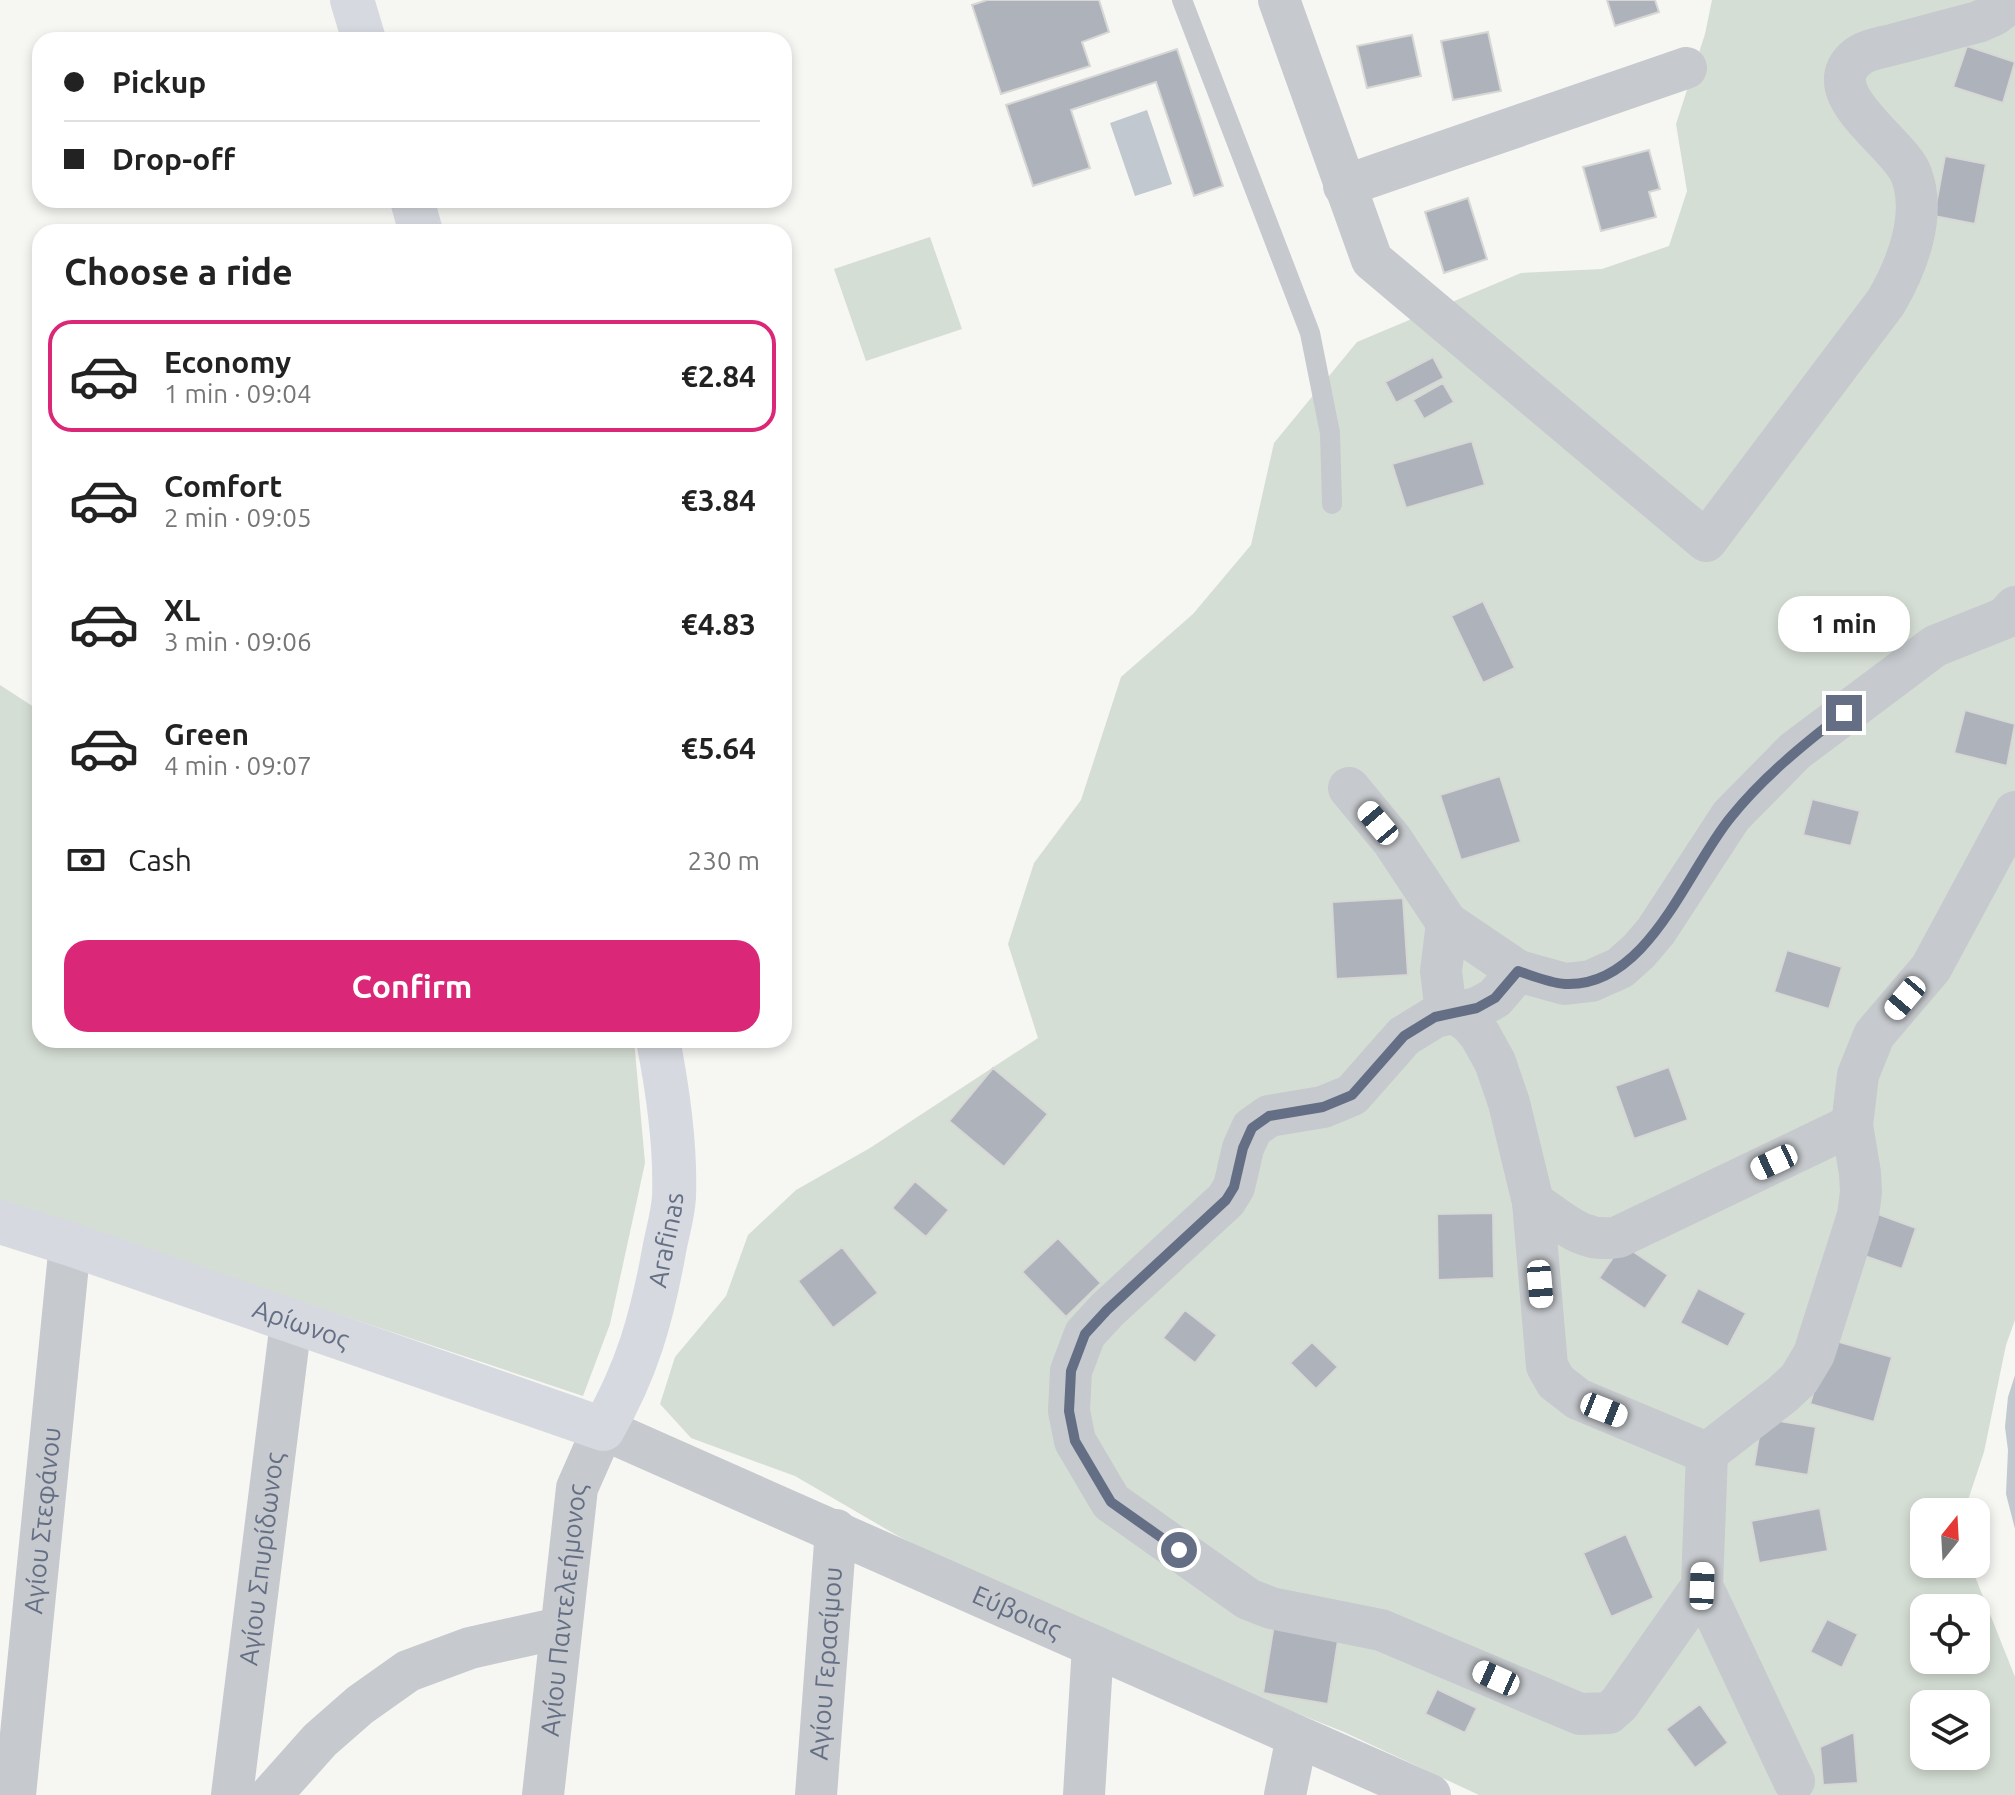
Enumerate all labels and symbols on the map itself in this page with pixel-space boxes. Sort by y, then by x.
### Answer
callout: 1 min [1778,597,1910,653]
route end [1826,695,1862,731]
car [1353,797,1403,849]
car [1880,972,1930,1024]
car [1747,1141,1801,1183]
street label: Arafinas [642,1192,688,1290]
car [1526,1259,1554,1309]
street label: Αρίωνος [249,1294,354,1355]
car [1577,1390,1631,1430]
street label: Αγίου Στεφάνου [18,1425,66,1615]
street label: Αγίου Σπυρίδωνος [233,1450,290,1667]
street label: Αγίου Παντελεήμονος [535,1482,592,1738]
north arrow [1910,1498,1990,1578]
route start [1161,1532,1197,1568]
car [1689,1562,1715,1610]
street label: Αγίου Γερασίμου [804,1566,847,1761]
street label: Εύβοιας [968,1579,1066,1645]
car [1469,1657,1523,1699]

